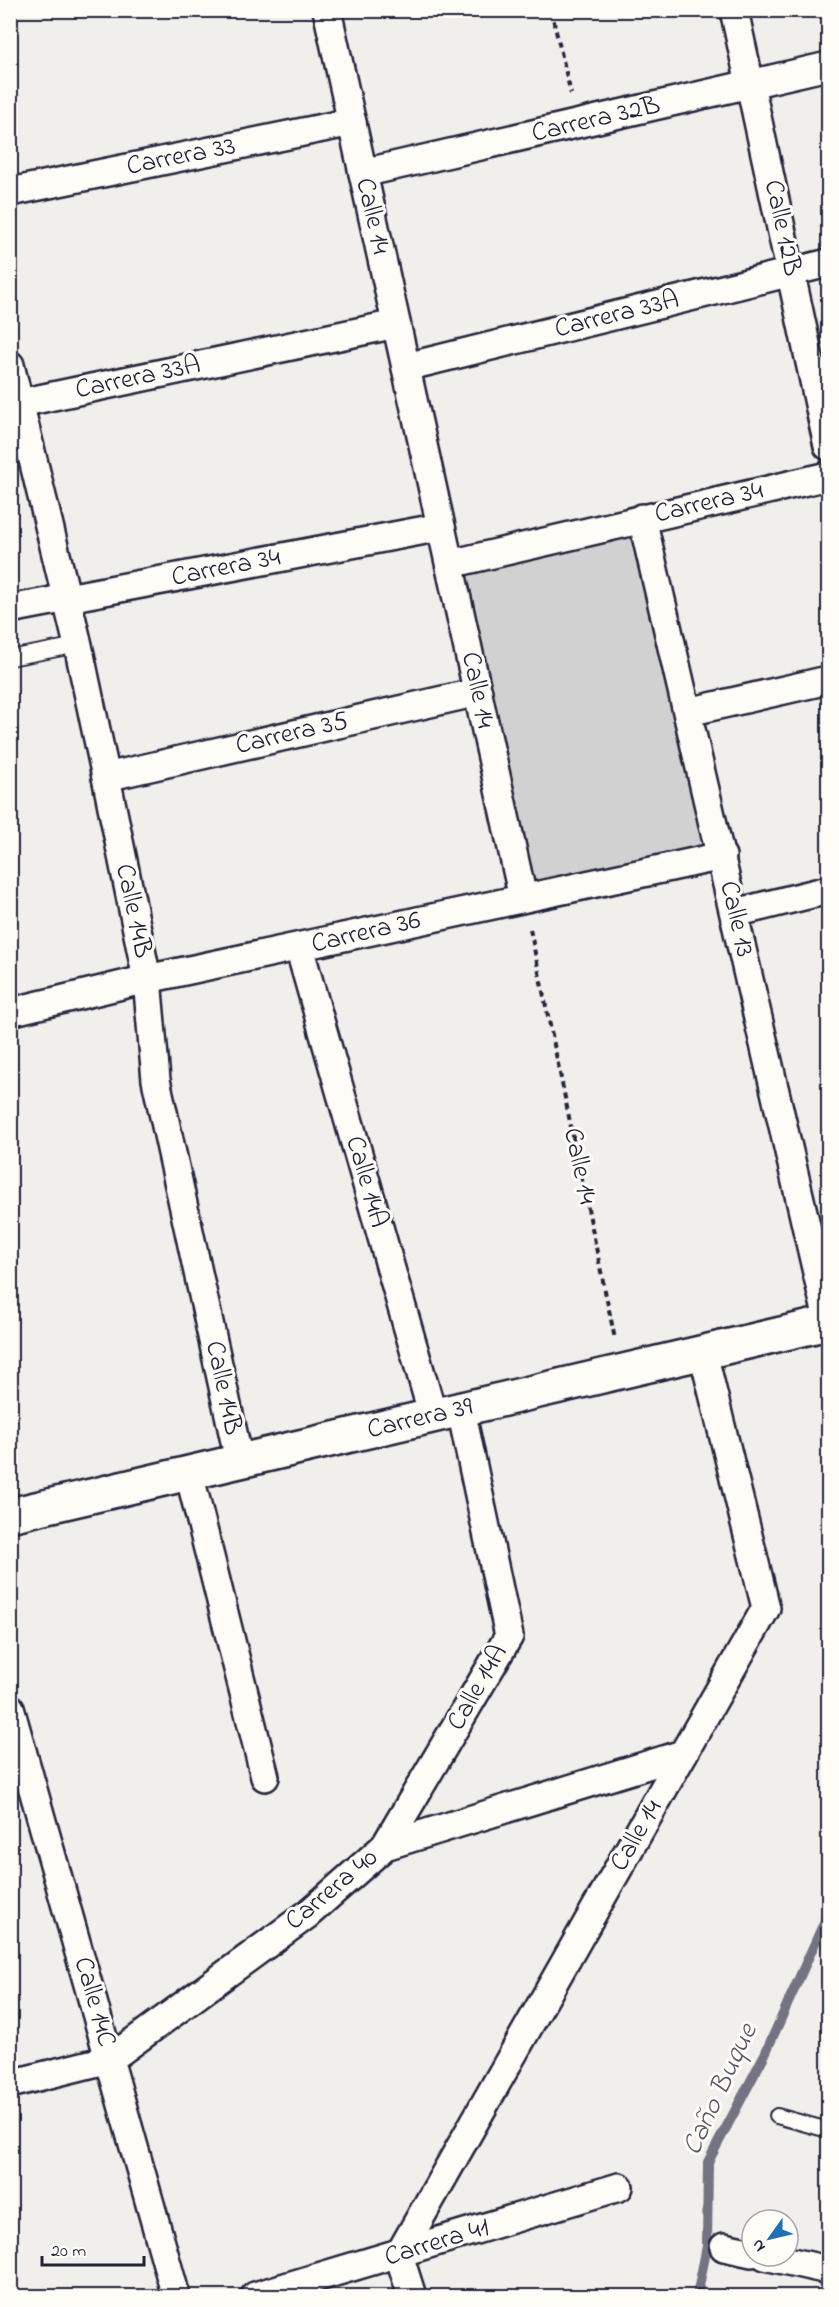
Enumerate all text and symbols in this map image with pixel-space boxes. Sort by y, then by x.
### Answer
street label: Carrera 32B [528,86,664,154]
street label: Carrera 33 [123,127,239,187]
street label: Calle 14 [344,174,400,258]
street label: Calle 12B [753,176,811,280]
street label: Carrera 33A [551,281,683,349]
street label: Carrera 33A [72,346,204,410]
street label: Carrera 34 [651,472,767,534]
street label: Carrera 34 [168,538,284,598]
street label: Calle 14 [450,648,504,732]
street label: Carrera 35 [232,702,352,766]
street label: Calle 14B [104,860,162,962]
street label: Calle 13 [708,877,764,961]
street label: Carrera 36 [308,901,425,964]
street label: Calle 14 [552,1124,606,1208]
street label: Calle 14A [334,1132,398,1232]
street label: Calle 14B [194,1337,252,1439]
street label: Carrera 39 [363,1388,477,1450]
street label: Calle 14A [438,1638,518,1738]
street label: Calle 14 [601,1793,673,1879]
street label: Carrera 40 [277,1839,387,1941]
street label: Calle 14C [63,1952,125,2052]
water label: Caño Buque [673,2016,770,2162]
north arrow [740,2208,800,2268]
street label: Carrera 41 [380,2209,494,2277]
scale bar [42,2229,144,2267]
text: N [746,2234,772,2256]
text: 20 m [51,2239,86,2265]

